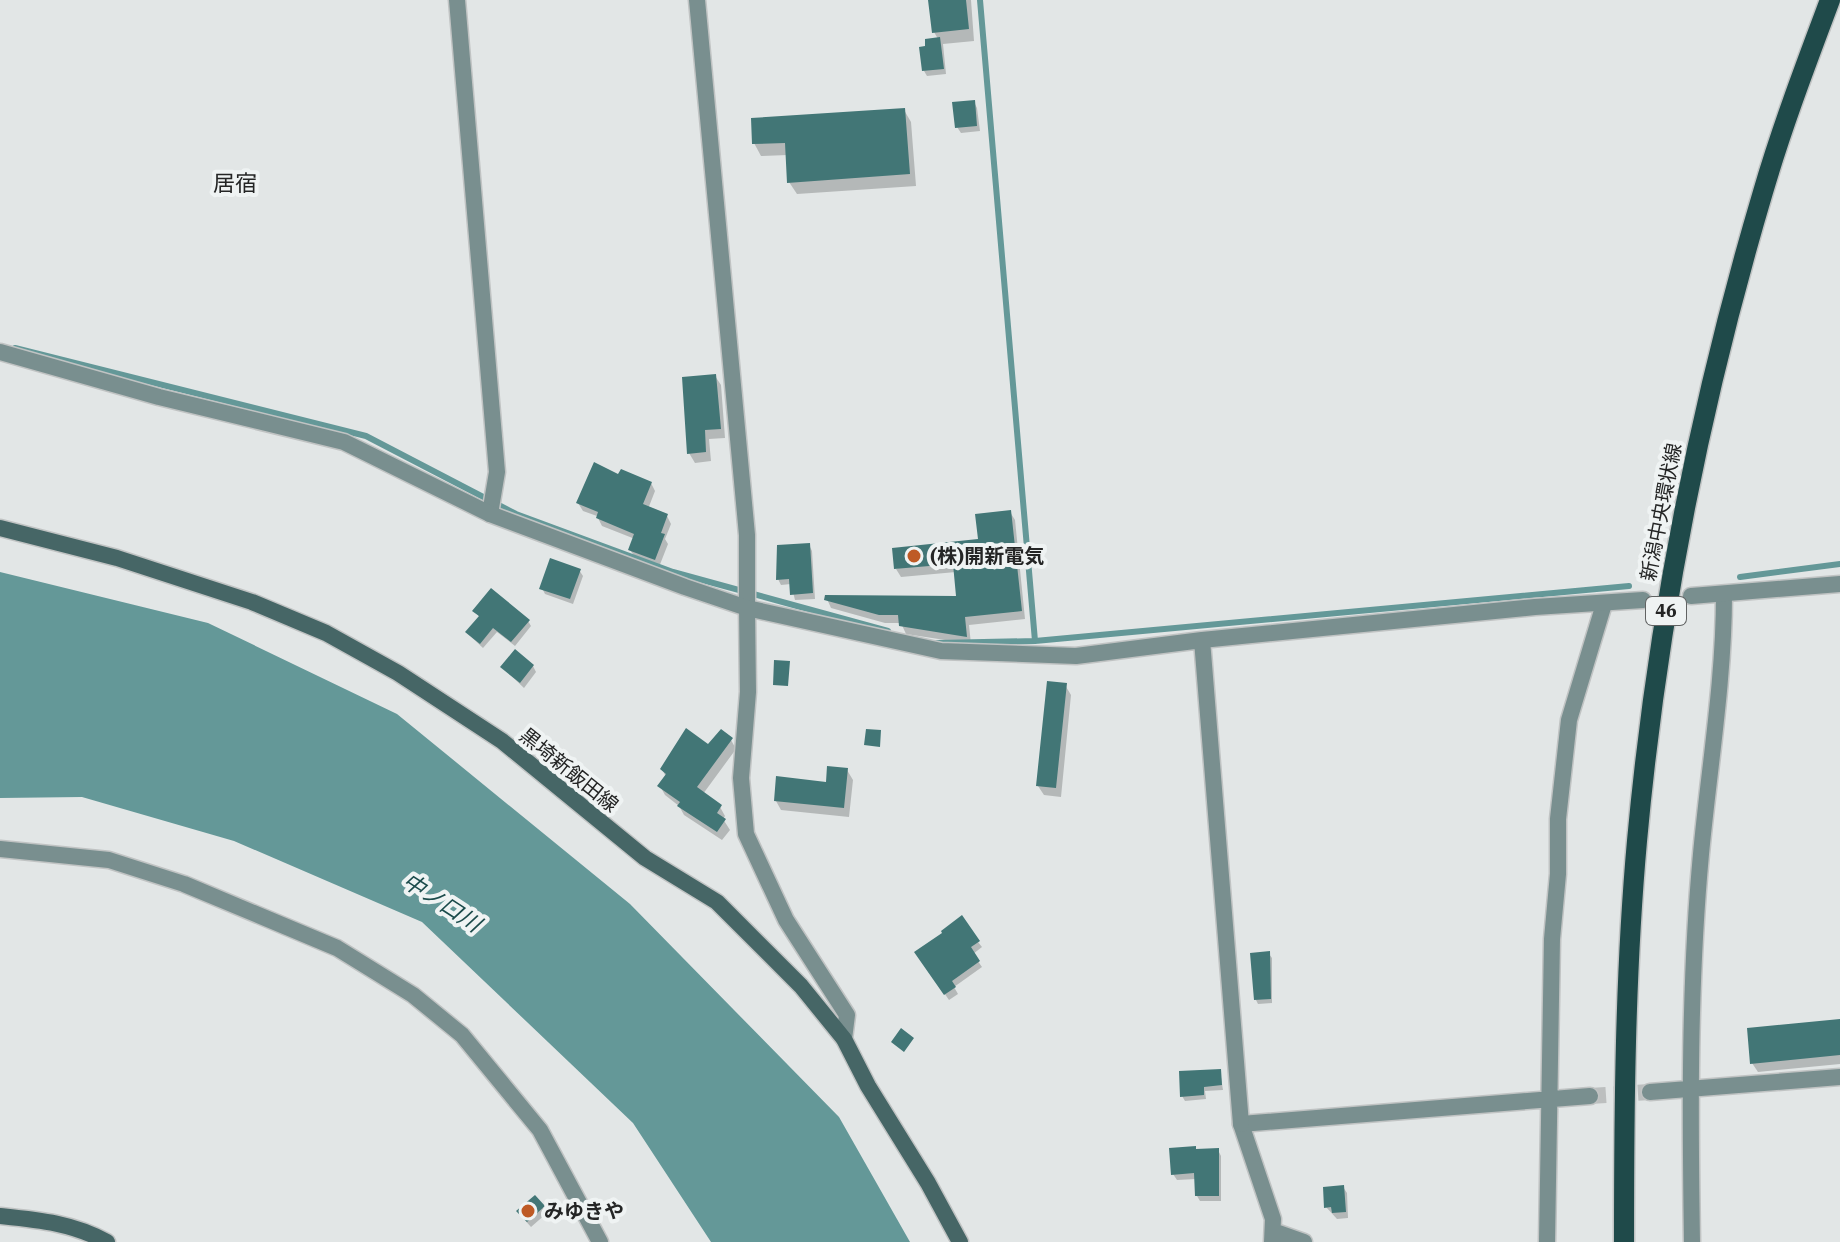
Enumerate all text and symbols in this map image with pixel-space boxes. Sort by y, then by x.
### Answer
district label: 居宿 [213,168,257,197]
street label: 新潟中央環状線 [1634,441,1687,583]
place label: (株)開新電気 [930,542,1044,569]
marker: (株)開新電気 [905,547,923,565]
road number: 46 [1646,597,1686,625]
street label: 黒埼新飯田線 [514,721,624,818]
water label: 中ノ口川 [397,865,489,939]
place label: みゆきや [544,1197,624,1224]
marker: みゆきや [519,1202,537,1220]

